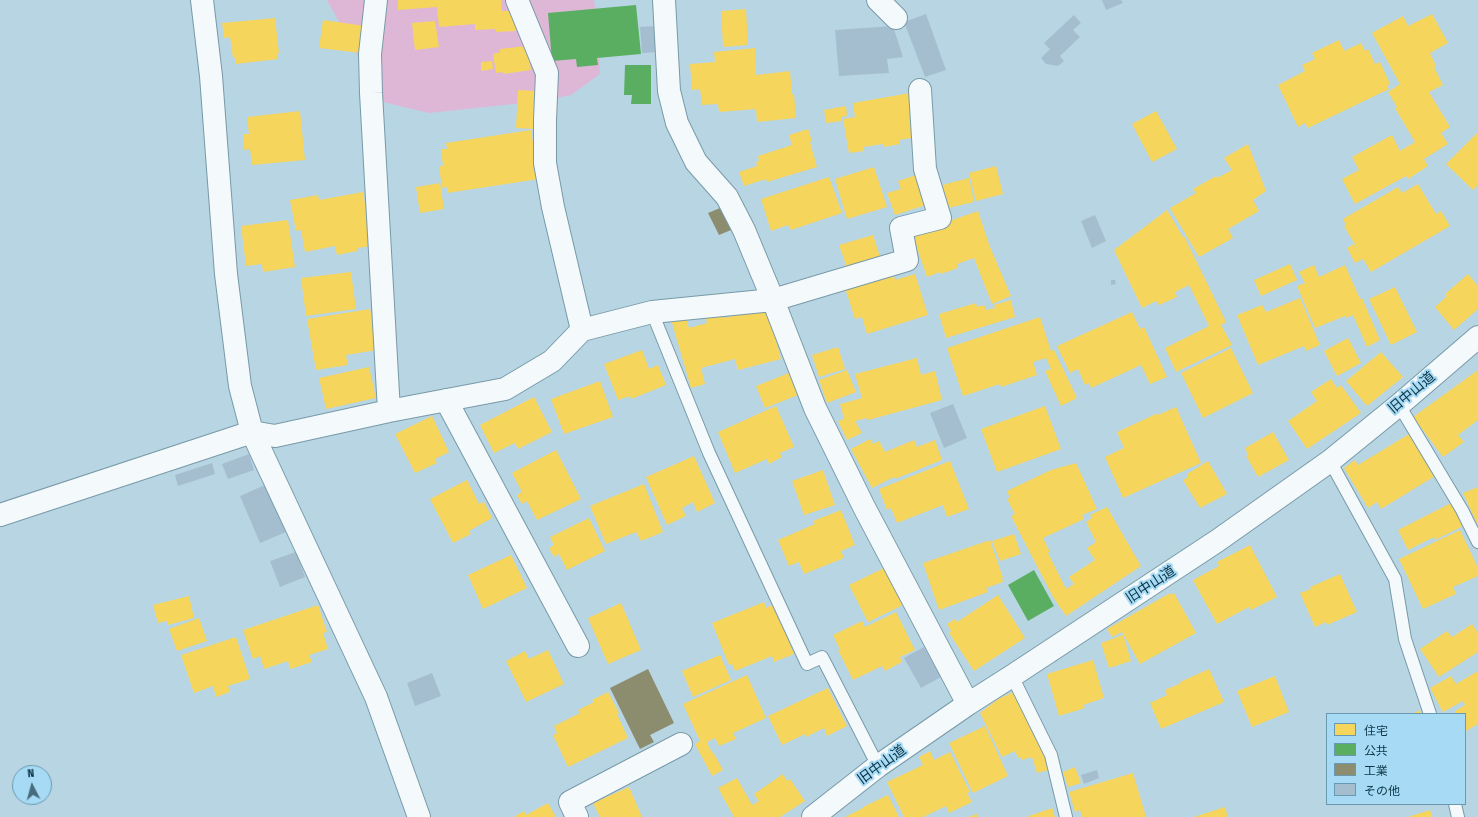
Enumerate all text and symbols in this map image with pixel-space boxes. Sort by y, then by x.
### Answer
street label: 旧中山道 [1385,369,1439,417]
street label: 旧中山道 [1123,563,1179,607]
legend [1326,713,1466,805]
text: 住宅 [1364,724,1388,738]
street label: 旧中山道 [854,742,910,788]
text: 公共 [1364,744,1388,758]
text: 工業 [1364,764,1388,778]
north arrow [12,765,52,805]
text: N [27,767,35,780]
text: その他 [1364,784,1400,798]

